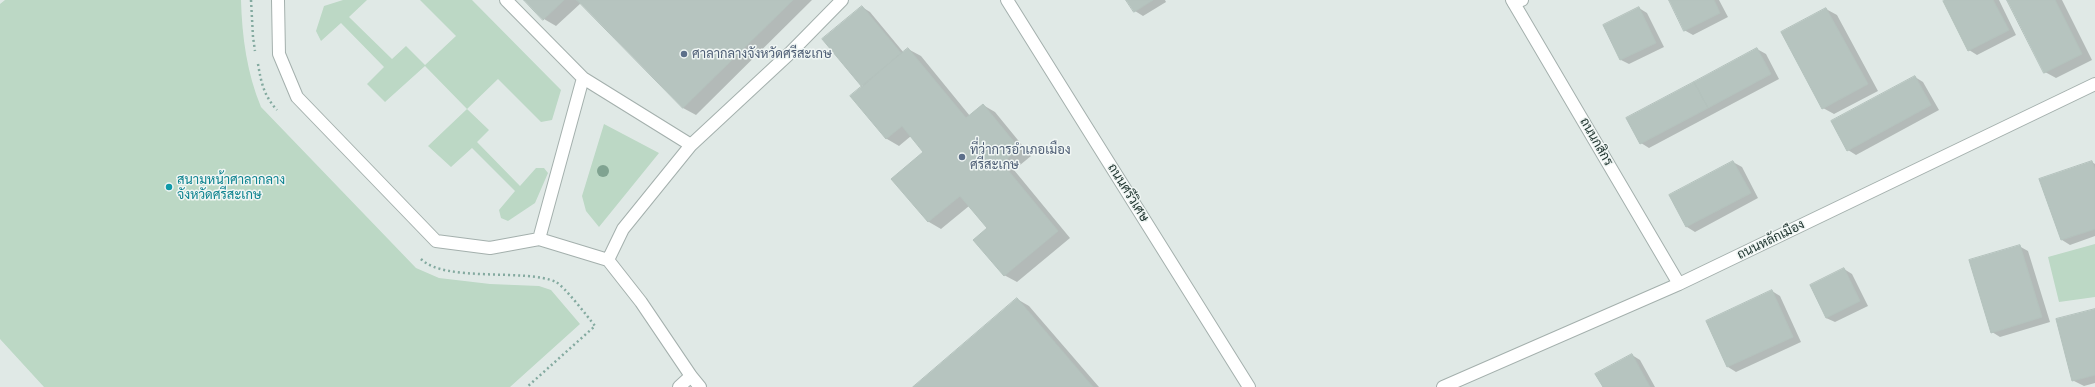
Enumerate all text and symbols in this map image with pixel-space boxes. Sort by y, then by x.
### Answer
place label: ศาลากลางจังหวัดศรีสะเกษ [692,46,832,62]
marker: ศาลากลางจังหวัดศรีสะเกษ [679,49,689,59]
street label: ถนนกสิกร [1576,115,1616,169]
place label: ที่ว่าการอำเภอเมือง ศรีสะเกษ [970,142,1071,173]
marker: ที่ว่าการอำเภอเมือง ศรีสะเกษ [957,152,967,162]
street label: ถนนศรีวิเศษ [1104,161,1152,225]
place label: สนามหน้าศาลากลาง จังหวัดศรีสะเกษ [177,172,285,203]
marker: สนามหน้าศาลากลาง จังหวัดศรีสะเกษ [164,182,174,192]
street label: ถนนหลักเมือง [1735,217,1807,263]

